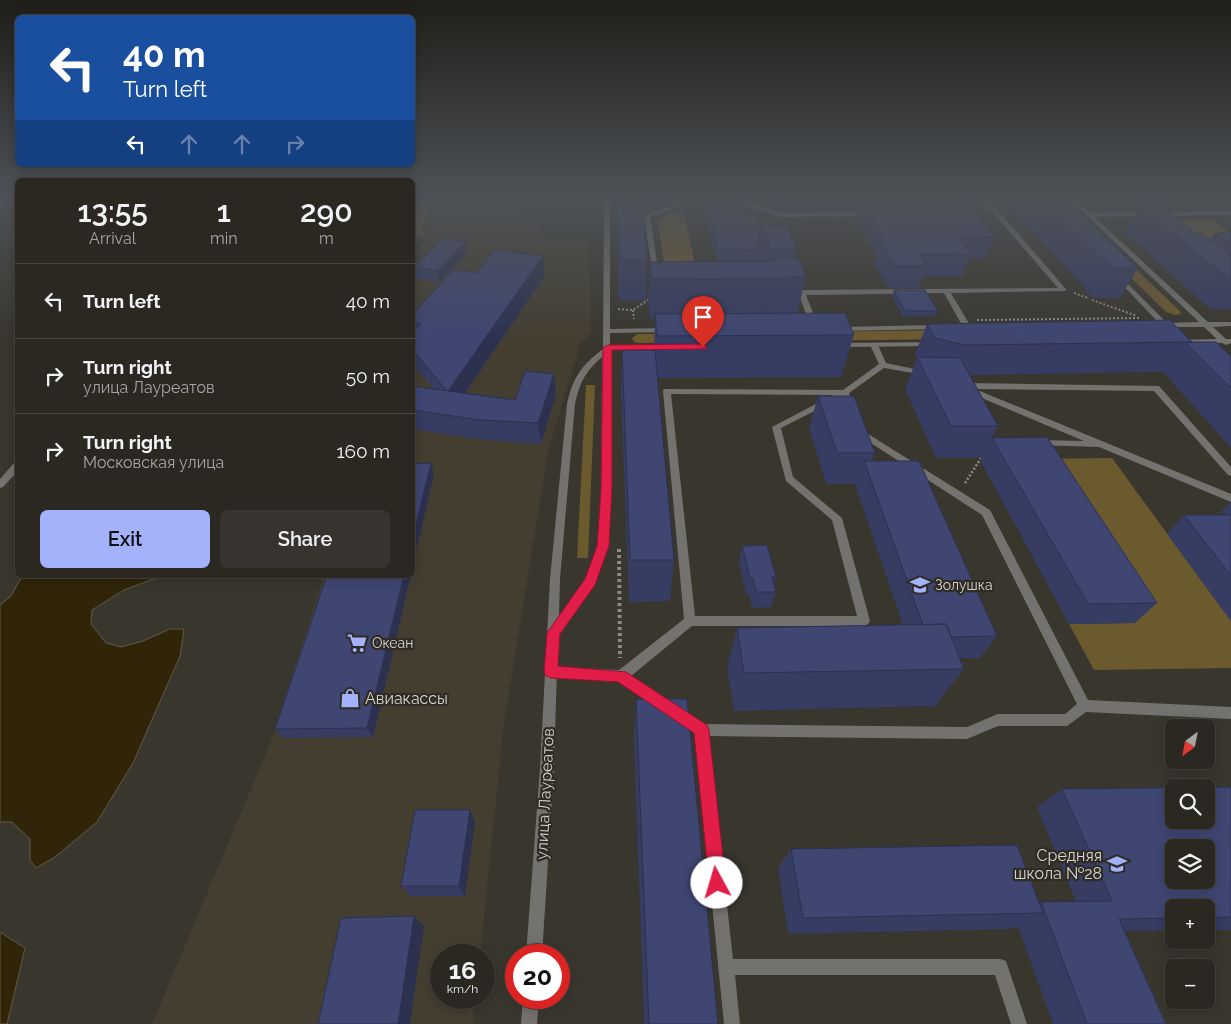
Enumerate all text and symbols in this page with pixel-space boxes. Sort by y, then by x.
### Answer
text: 40 m [123,34,205,75]
icon: left [40,35,105,100]
text: Turn left [123,76,207,102]
icon: left [122,130,150,158]
icon: ahead [175,130,203,158]
icon: ahead [228,130,256,158]
icon: right [281,130,309,158]
text: 13:55 [77,194,148,229]
text: 1 [217,194,231,229]
text: 290 [300,194,353,229]
text: Arrival [89,229,136,248]
text: min [210,229,238,248]
text: m [319,229,334,248]
icon: left [40,287,68,315]
text: Turn left [83,290,160,312]
text: 40 m [346,290,390,312]
pin [682,296,724,347]
icon: arrive [689,303,717,331]
text: Turn right [83,356,172,378]
icon: right [40,362,68,390]
text: 50 m [346,365,390,387]
text: улица Лауреатов [83,378,215,397]
text: Turn right [83,431,172,453]
icon: right [40,437,68,465]
text: 160 m [336,440,390,462]
text: Московская улица [83,453,224,472]
button: Exit [40,510,210,568]
button: Share [220,510,390,568]
school or university icon: Золушка [909,574,931,596]
place label: Золушка [935,577,993,593]
supermarket icon: Океан [346,632,368,654]
place label: Океан [372,635,413,651]
shop icon: Авиакассы [339,687,361,709]
place label: Авиакассы [365,689,448,708]
north arrow [1165,719,1215,769]
map controls [1165,719,1215,1009]
street label: улица Лауреатов [532,728,558,860]
button: search [1165,779,1215,829]
button: layers [1165,839,1215,889]
place label: Средняя школа №28 [1014,846,1102,883]
school or university icon: Средняя школа №28 [1106,853,1128,875]
position arrow [690,856,742,908]
button: + [1165,899,1215,949]
speed limit sign: 20 [505,944,570,1009]
text: 16 [449,955,476,985]
button: − [1165,959,1215,1009]
text: km/h [447,982,478,996]

